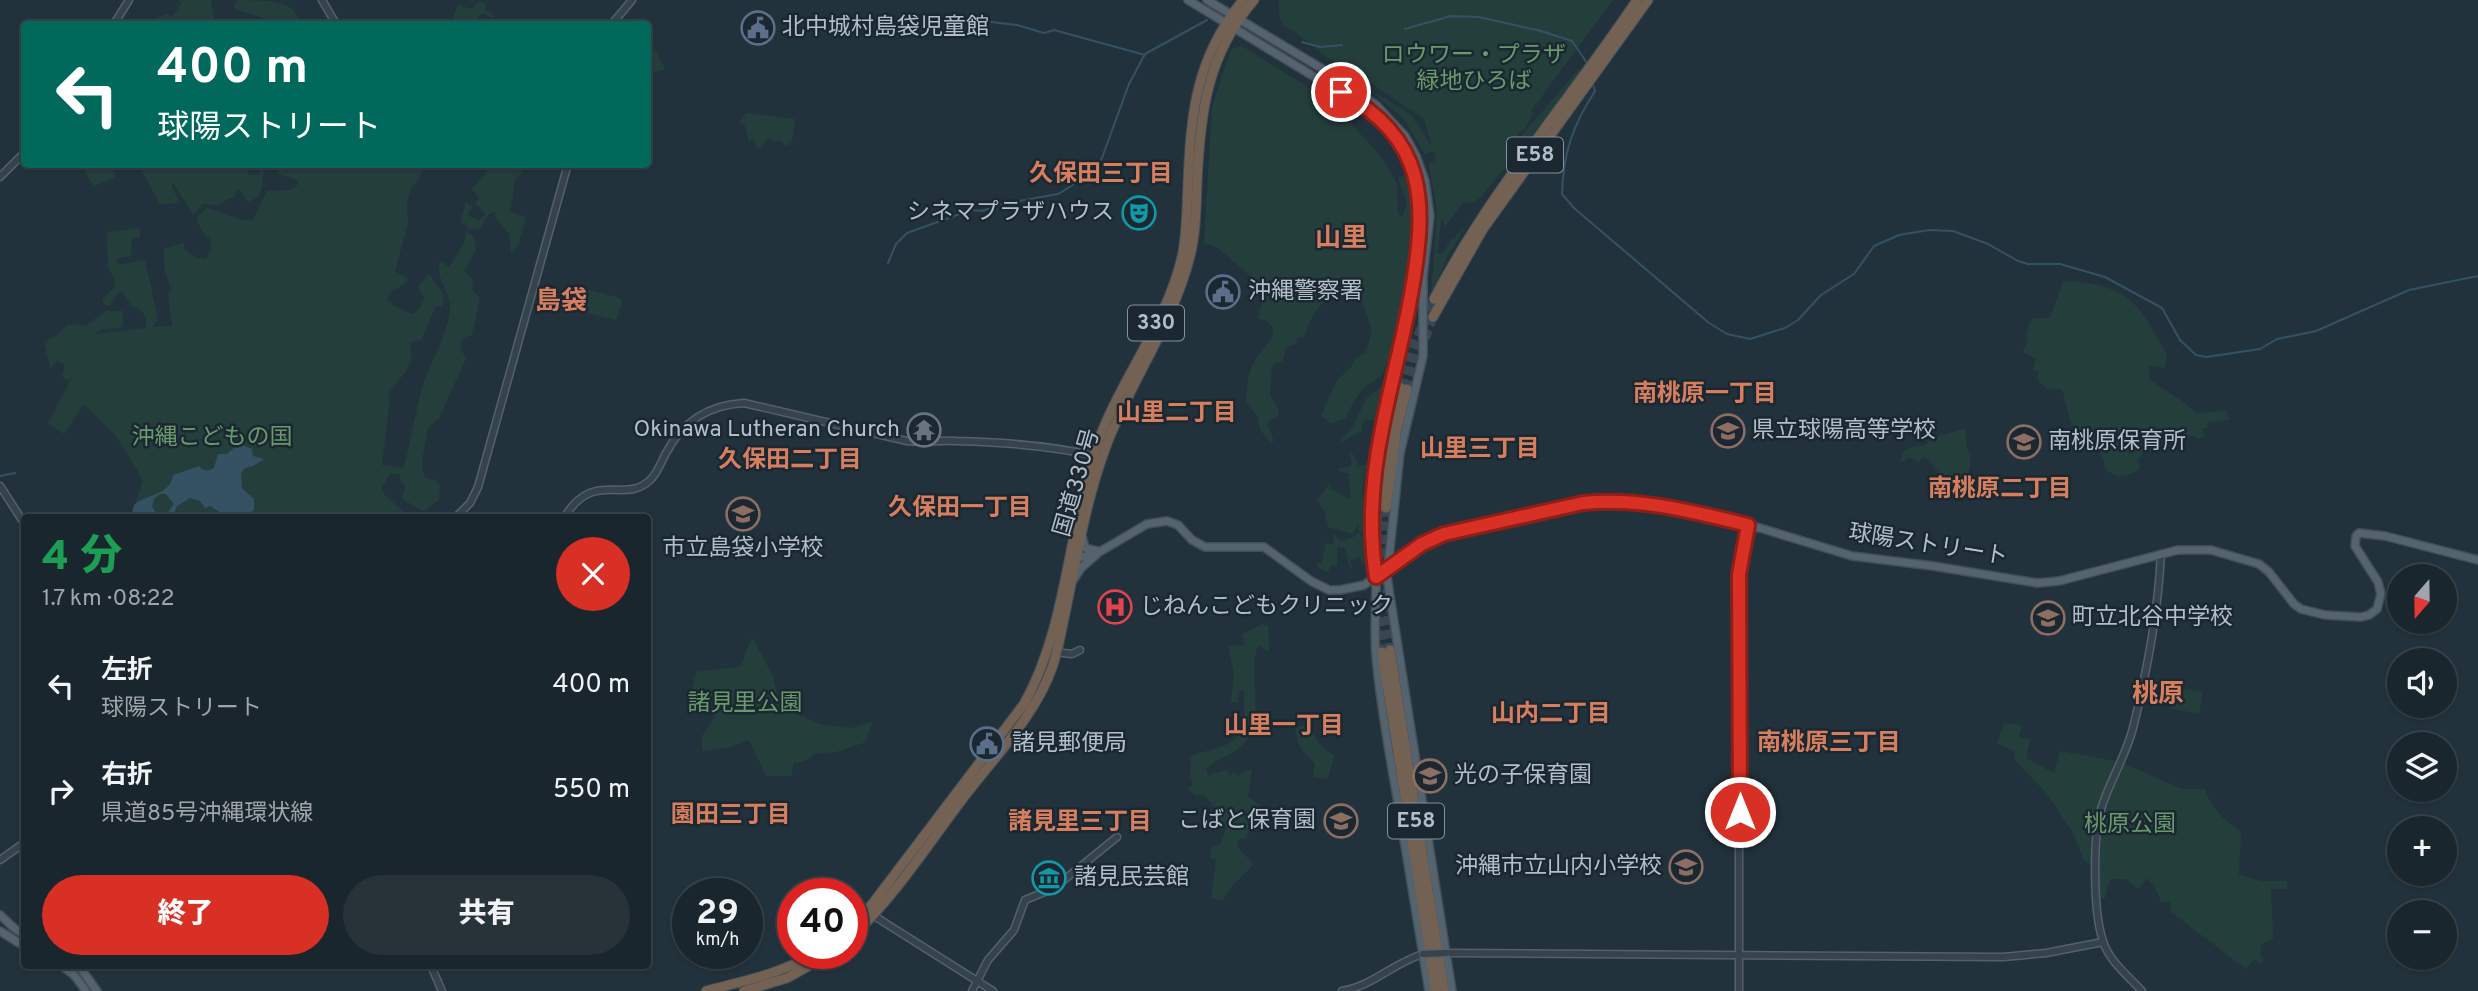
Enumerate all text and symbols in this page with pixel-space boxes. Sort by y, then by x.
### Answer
public building icon: 北中城村島袋児童館 [739,9,777,47]
place label: 北中城村島袋児童館 [782,14,989,43]
text: 400 m [157,39,308,101]
park label: ロウワー・プラザ 緑地ひろば [1382,42,1566,97]
icon: left [42,49,133,140]
pin [1311,62,1371,122]
icon: arrive [1322,73,1360,111]
text: 球陽ストリート [157,109,381,149]
road number: E58 [1507,138,1563,172]
district label: 久保田三丁目 [1029,160,1173,190]
theatre icon: シネマプラザハウス [1120,194,1158,232]
place label: シネマプラザハウス [907,199,1114,228]
district label: 山里 [1315,223,1367,256]
public building icon: 沖縄警察署 [1204,273,1242,311]
place label: 沖縄警察署 [1248,278,1363,307]
district label: 島袋 [535,286,587,319]
road number: 330 [1128,306,1184,340]
district label: 南桃原一丁目 [1633,380,1777,410]
district label: 山里二丁目 [1117,399,1237,429]
temple icon: Okinawa Lutheran Church [905,411,943,449]
school or university icon: 県立球陽高等学校 [1709,412,1747,450]
place label: Okinawa Lutheran Church [634,416,900,445]
place label: 県立球陽高等学校 [1752,417,1936,446]
school or university icon: 南桃原保育所 [2005,423,2043,461]
park label: 沖縄こどもの国 [132,424,293,453]
street label: 国道330号 [1049,426,1107,540]
place label: 南桃原保育所 [2048,428,2186,457]
district label: 山里三丁目 [1420,435,1540,465]
district label: 久保田二丁目 [718,446,862,476]
district label: 南桃原二丁目 [1928,475,2072,505]
district label: 久保田一丁目 [888,494,1032,524]
school or university icon: 市立島袋小学校 [724,495,762,533]
street label: 球陽ストリート [1846,519,2010,573]
text: 4 分 [42,532,122,585]
place label: 市立島袋小学校 [663,535,824,564]
button: close [556,537,630,611]
north arrow [2387,564,2457,634]
map controls [2387,564,2457,970]
text: 1.7 km · 08:22 [42,585,175,614]
hospital icon: じねんこどもクリニック [1096,588,1134,626]
place label: じねんこどもクリニック [1140,593,1393,622]
school or university icon: 町立北谷中学校 [2029,599,2067,637]
place label: 町立北谷中学校 [2072,604,2233,633]
button: sound [2387,648,2457,718]
text: 左折 [101,655,153,688]
icon: left [42,667,80,705]
text: 400 m [553,669,630,702]
district label: 桃原 [2132,679,2184,712]
park label: 諸見里公園 [688,690,803,719]
text: 球陽ストリート [101,695,262,724]
district label: 山内二丁目 [1491,700,1611,730]
district label: 山里一丁目 [1224,712,1344,742]
public building icon: 諸見郵便局 [968,725,1006,763]
district label: 南桃原三丁目 [1757,729,1901,759]
place label: 諸見郵便局 [1012,730,1127,759]
button: layers [2387,732,2457,802]
school or university icon: 光の子保育園 [1411,757,1449,795]
text: 右折 [101,760,153,793]
place label: 光の子保育園 [1454,762,1592,791]
icon: right [42,772,80,810]
text: 550 m [553,774,630,807]
position arrow [1703,775,1777,849]
text: 県道85号沖縄環状線 [101,800,313,829]
district label: 園田三丁目 [671,801,791,831]
school or university icon: こばと保育園 [1322,802,1360,840]
road number: E58 [1388,804,1444,838]
place label: こばと保育園 [1178,807,1316,836]
district label: 諸見里三丁目 [1008,808,1152,838]
park label: 桃原公園 [2084,811,2176,840]
button: + [2387,816,2457,886]
school or university icon: 沖縄市立山内小学校 [1667,848,1705,886]
place label: 沖縄市立山内小学校 [1455,853,1662,882]
museum icon: 諸見民芸館 [1030,859,1068,897]
place label: 諸見民芸館 [1074,864,1189,893]
button: 終了 [42,875,329,955]
button: 共有 [343,875,630,955]
speed limit sign: 40 [777,878,868,969]
text: 29 [696,892,739,936]
button: − [2387,900,2457,970]
text: km/h [696,929,739,952]

